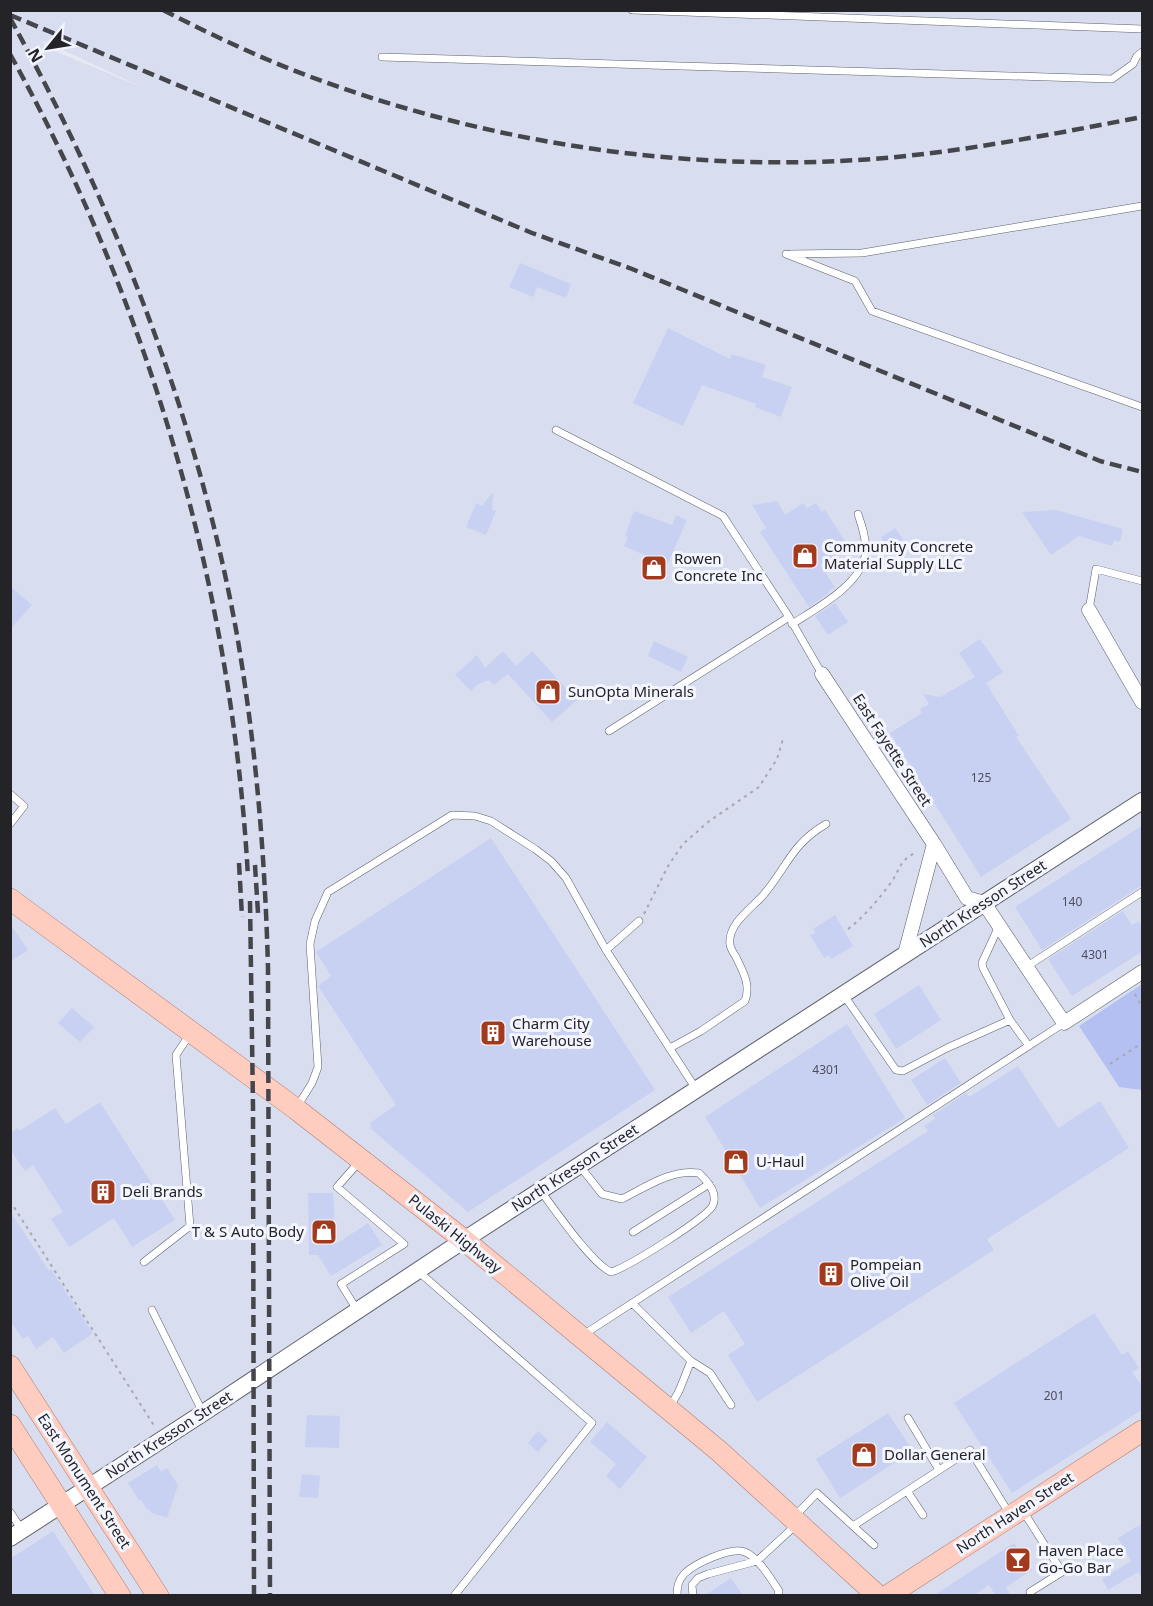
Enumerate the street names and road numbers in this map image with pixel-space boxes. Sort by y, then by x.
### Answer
street label: East Fayette Street [849,689,937,810]
street label: North Kresson Street [915,854,1050,952]
street label: North Kresson Street [507,1118,642,1216]
street label: Pulaski Highway [405,1189,507,1277]
street label: North Kresson Street [101,1385,236,1483]
street label: East Monument Street [34,1409,136,1552]
street label: North Haven Street [952,1466,1077,1558]

